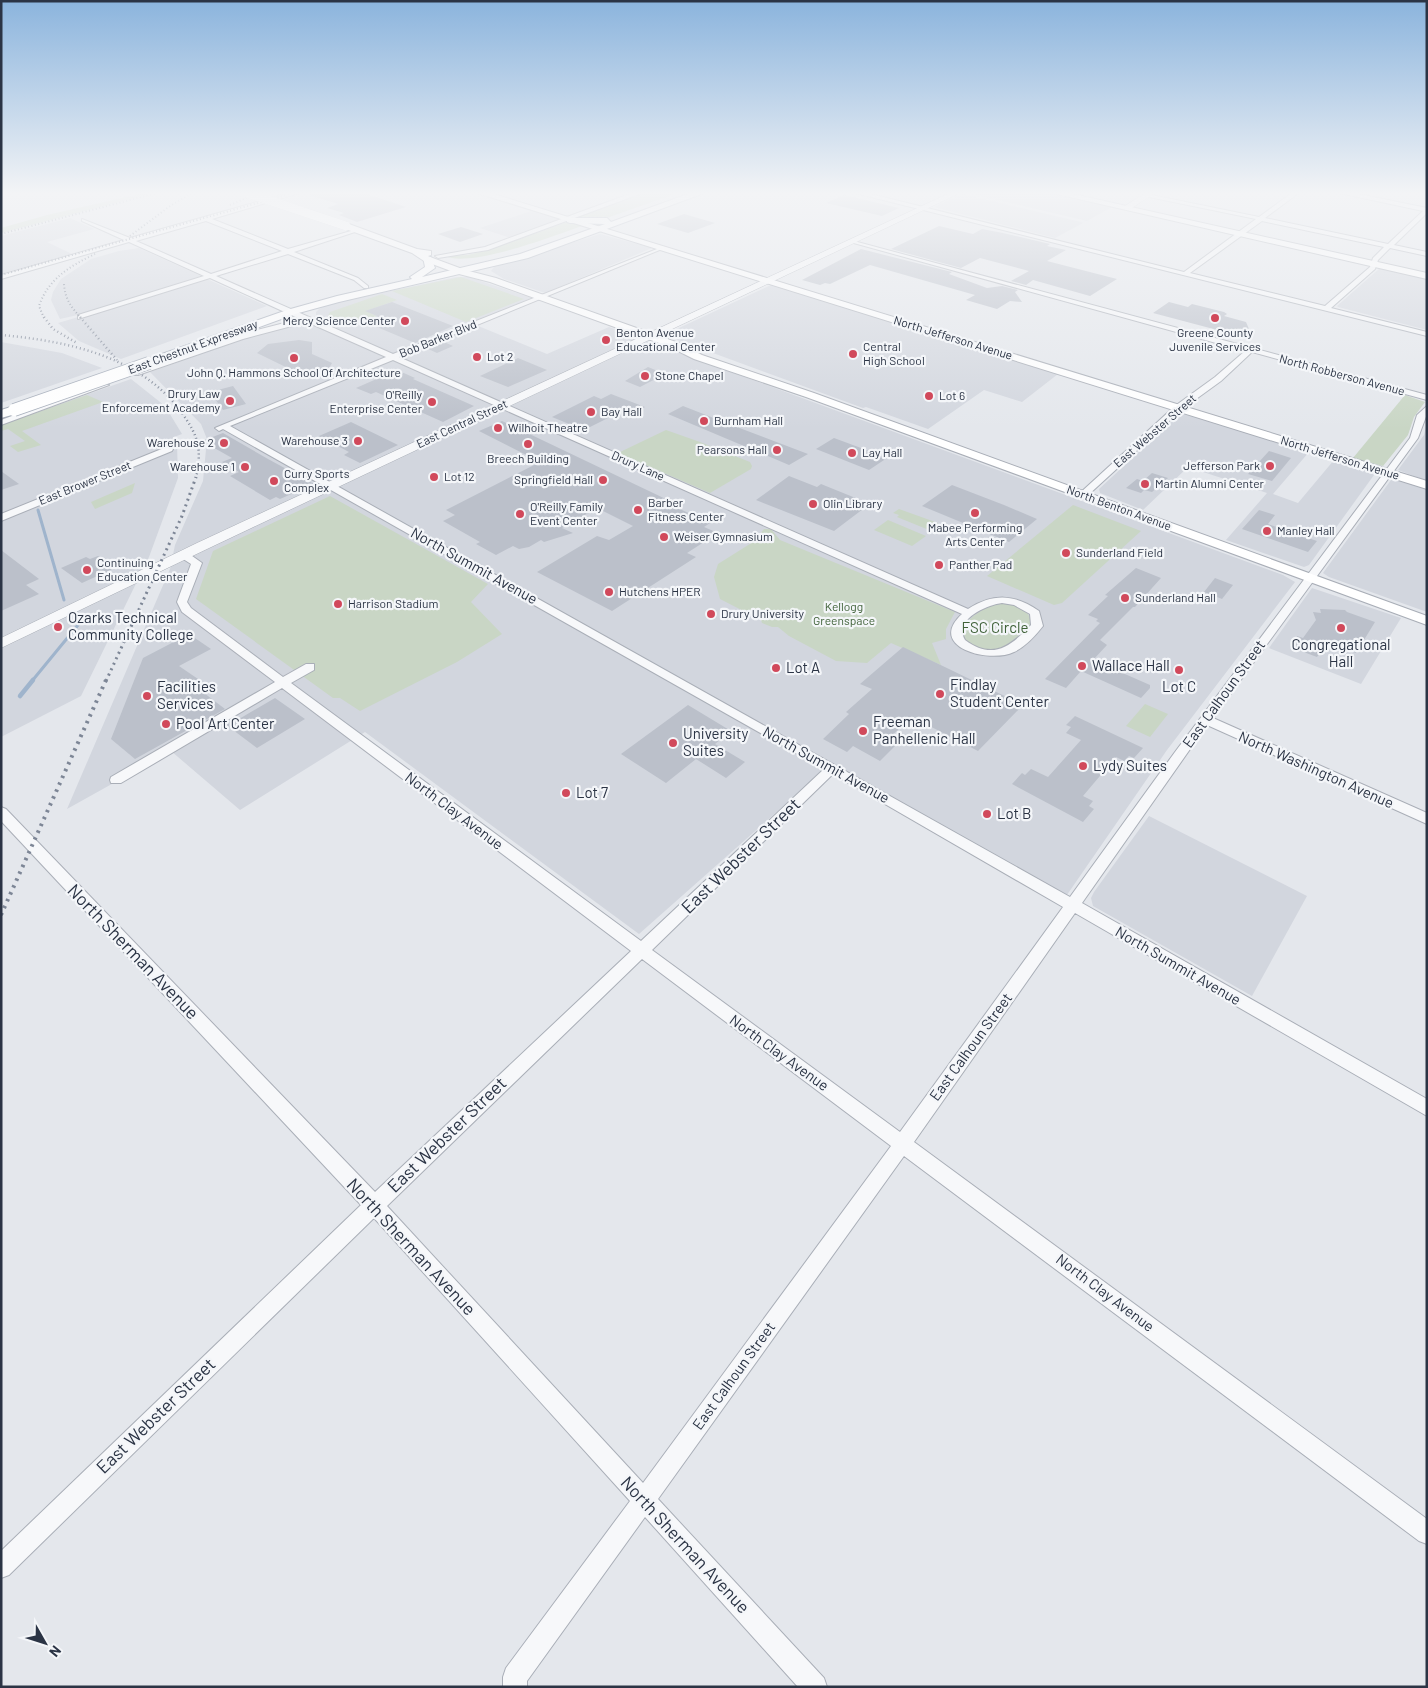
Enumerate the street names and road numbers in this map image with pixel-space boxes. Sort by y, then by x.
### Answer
street label: North Jefferson Avenue [892,312,1014,362]
street label: East Chestnut Expressway [126,316,260,376]
street label: Bob Barker Blvd [397,316,478,360]
street label: North Robberson Avenue [1278,351,1407,398]
street label: East Webster Street [1110,391,1198,470]
street label: East Central Street [414,396,509,450]
street label: North Jefferson Avenue [1279,432,1401,482]
street label: Drury Lane [610,447,667,483]
street label: East Brower Street [36,457,133,507]
street label: North Benton Avenue [1065,482,1174,533]
street label: North Summit Avenue [408,523,541,607]
street label: East Calhoun Street [1178,636,1268,751]
street label: North Summit Avenue [760,722,893,806]
street label: North Washington Avenue [1236,727,1397,811]
street label: North Clay Avenue [402,767,507,853]
street label: East Webster Street [676,793,804,918]
street label: North Sherman Avenue [63,879,204,1023]
street label: North Summit Avenue [1112,922,1245,1008]
street label: East Calhoun Street [925,989,1015,1104]
street label: North Clay Avenue [726,1010,833,1094]
street label: East Webster Street [382,1072,510,1197]
street label: North Sherman Avenue [342,1173,481,1319]
street label: North Clay Avenue [1053,1249,1158,1335]
street label: East Calhoun Street [688,1318,778,1433]
street label: East Webster Street [91,1353,219,1478]
street label: North Sherman Avenue [616,1471,755,1617]

